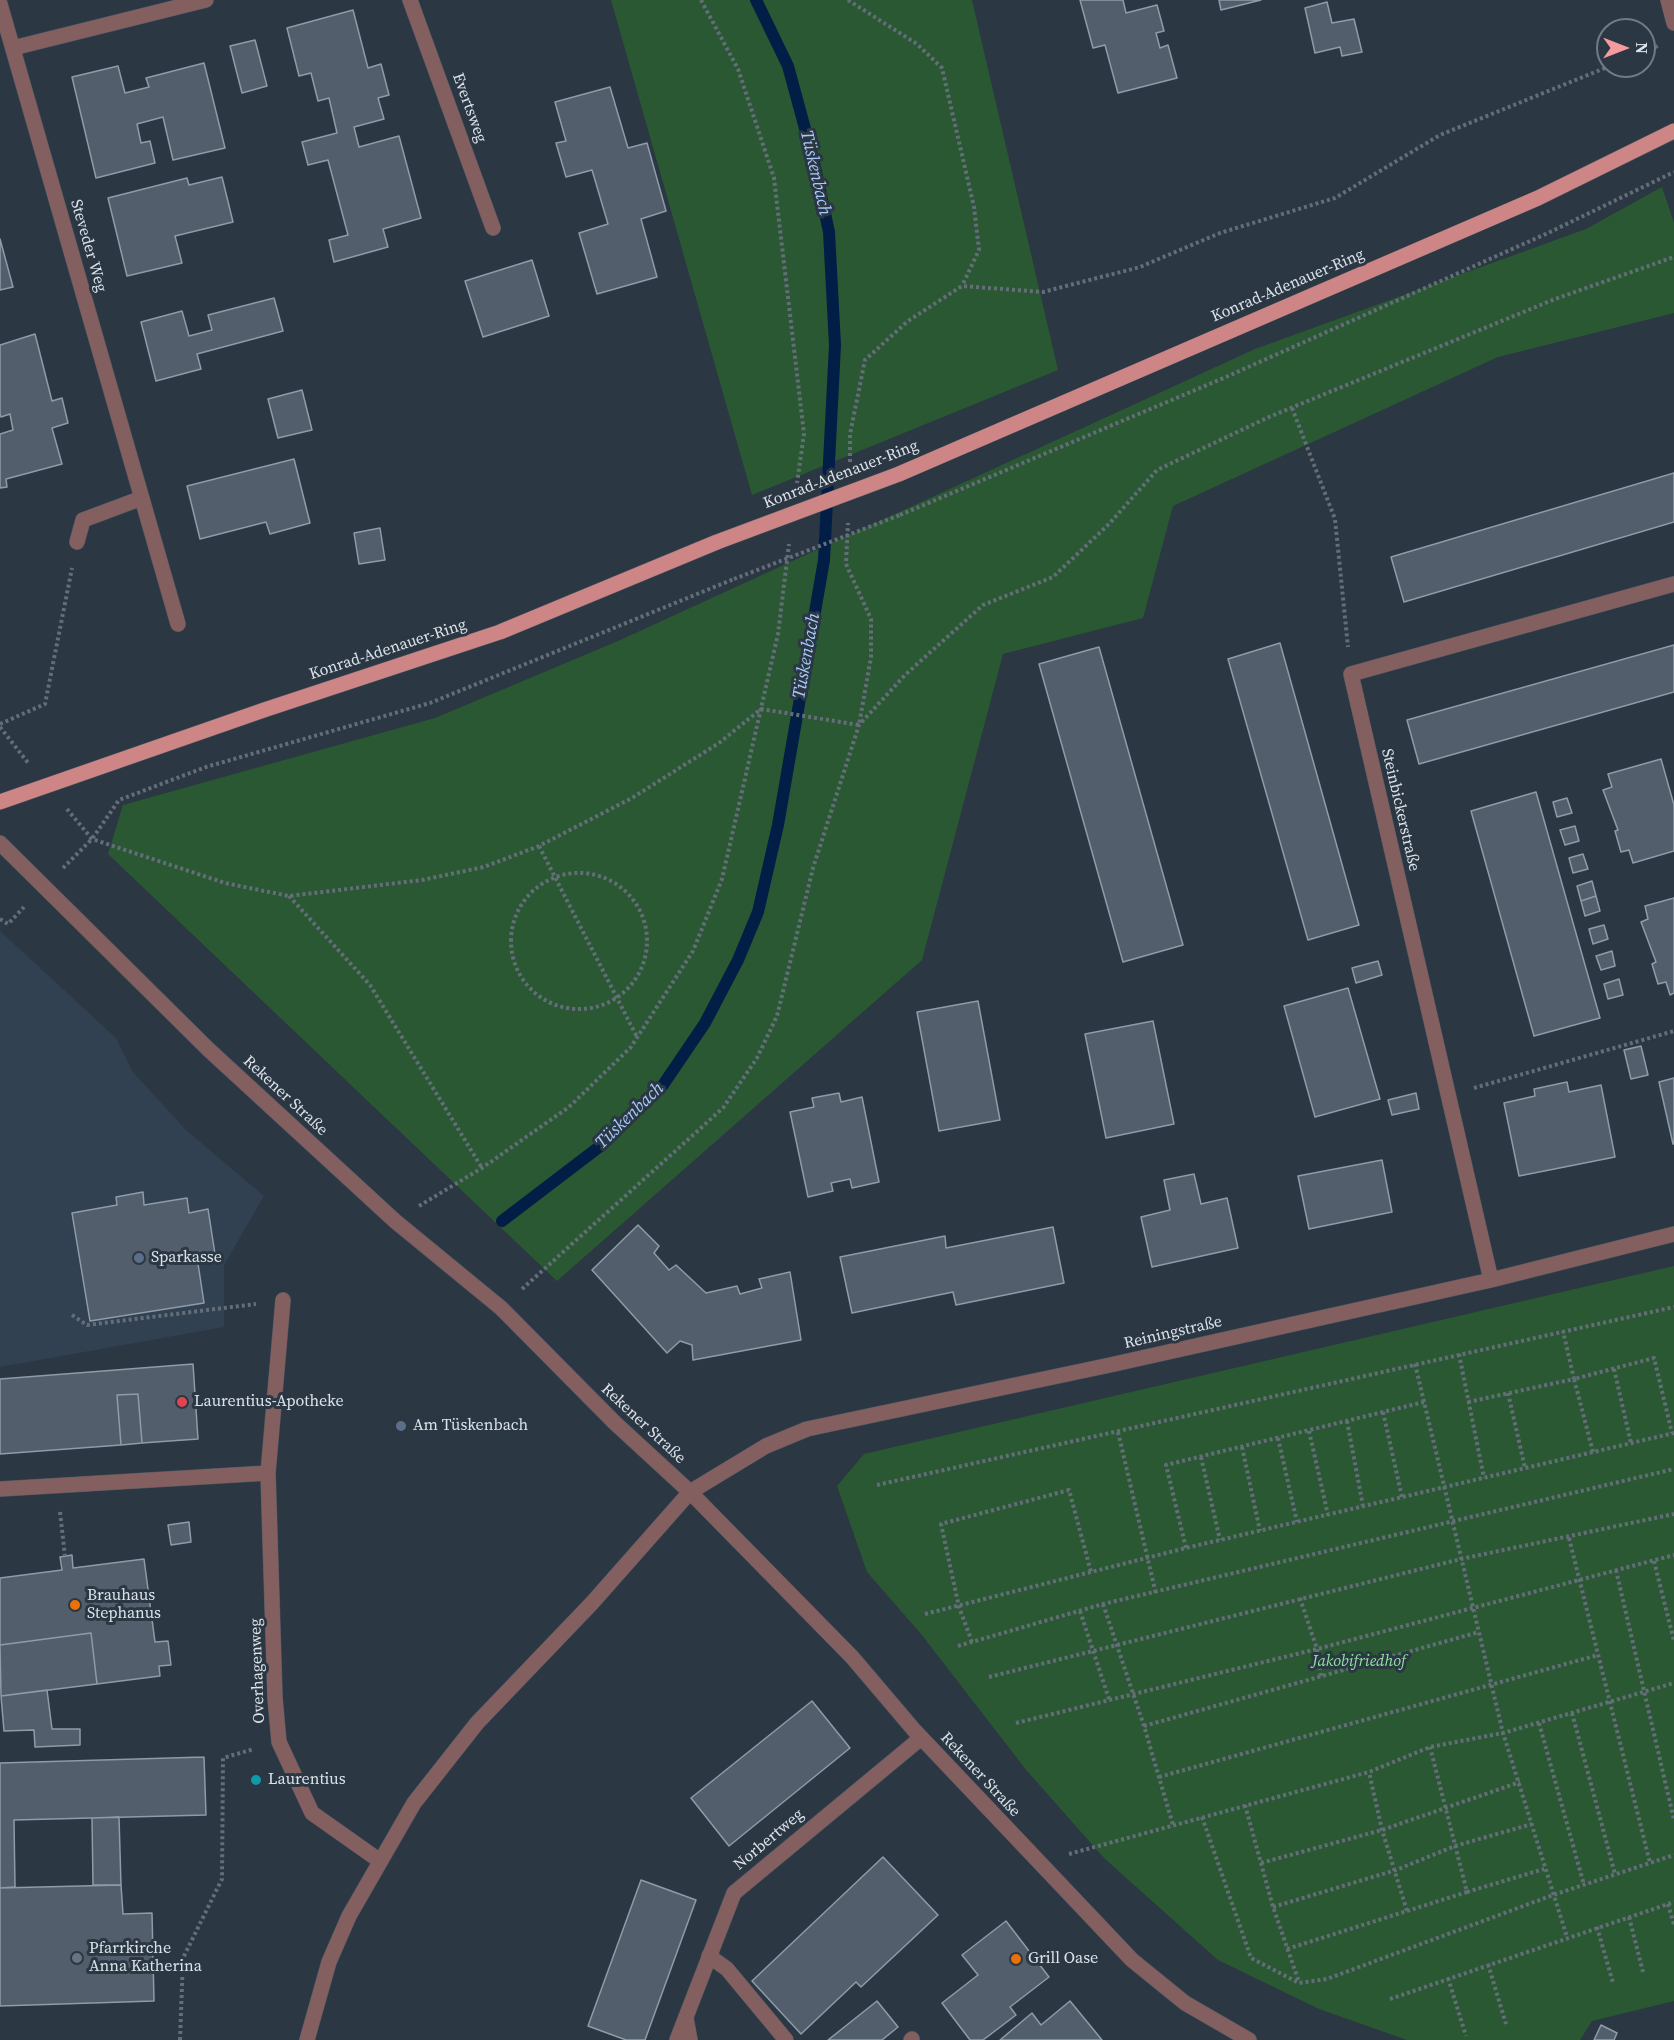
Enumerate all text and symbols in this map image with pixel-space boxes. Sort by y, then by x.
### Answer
north arrow [1596,18,1656,78]
text: N [1631,42,1653,54]
street label: Evertsweg [448,71,490,145]
water label: Tüskenbach [795,128,835,218]
street label: Steveder Weg [66,197,110,295]
street label: Konrad-Adenauer-Ring [1209,245,1367,327]
street label: Konrad-Adenauer-Ring [761,437,921,513]
water label: Tüskenbach [789,611,825,701]
street label: Konrad-Adenauer-Ring [307,615,469,685]
street label: Steinbickerstraße [1377,747,1423,873]
street label: Rekener Straße [239,1052,331,1140]
water label: Tüskenbach [591,1078,669,1154]
place label: Sparkasse [151,1248,222,1268]
marker: Sparkasse [132,1251,146,1265]
street label: Reiningstraße [1122,1312,1224,1354]
street label: Rekener Straße [597,1380,689,1468]
place label: Laurentius-Apotheke [194,1392,344,1412]
marker: Laurentius-Apotheke [175,1395,189,1409]
place label: Am Tüskenbach [413,1416,528,1436]
marker: Am Tüskenbach [394,1419,408,1433]
place label: Brauhaus Stephanus [87,1586,161,1624]
marker: Brauhaus Stephanus [68,1598,82,1612]
street label: Overhagenweg [247,1618,269,1724]
park label: Jakobifriedhof [1312,1652,1406,1672]
street label: Rekener Straße [936,1729,1024,1821]
place label: Laurentius [268,1770,346,1790]
marker: Laurentius [249,1773,263,1787]
street label: Norbertweg [730,1805,808,1875]
place label: Pfarrkirche Anna Katherina [89,1939,202,1977]
place label: Grill Oase [1028,1949,1098,1969]
marker: Pfarrkirche Anna Katherina [70,1951,84,1965]
marker: Grill Oase [1009,1952,1023,1966]

